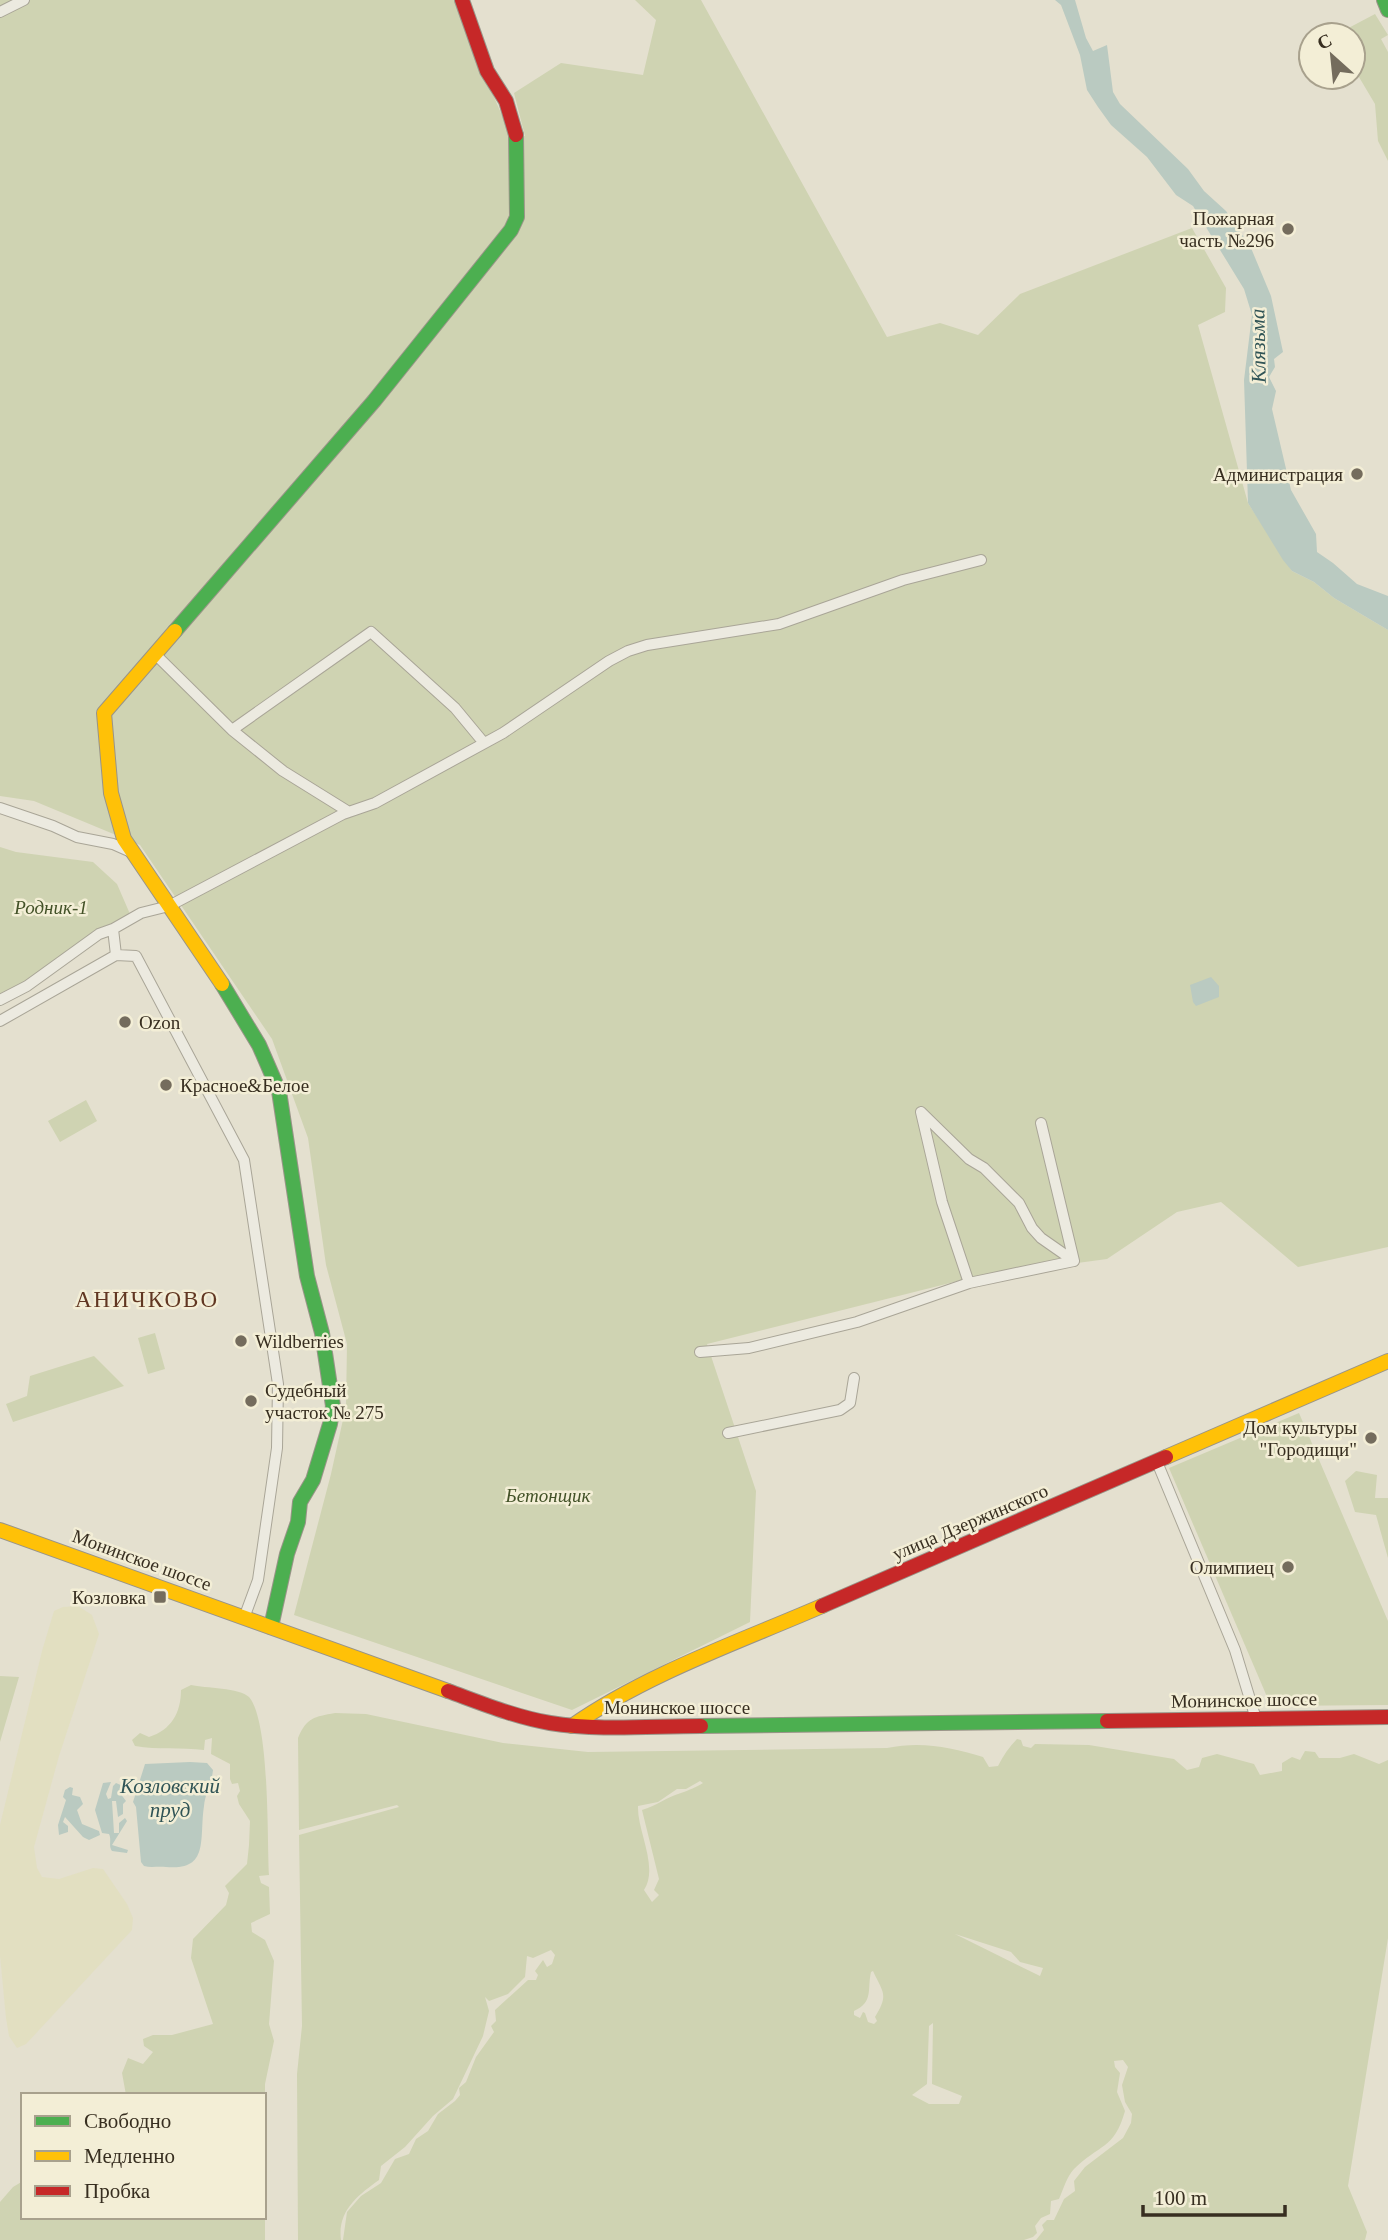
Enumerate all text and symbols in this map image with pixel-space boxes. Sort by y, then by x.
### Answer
north arrow [1297,21,1367,91]
text: С [1314,29,1335,54]
place label: Пожарная часть №296 [1179,208,1274,251]
marker: Пожарная часть №296 [1280,221,1296,237]
water label: Клязьма [1245,309,1271,384]
place label: Администрация [1213,464,1343,485]
marker: Администрация [1349,466,1365,482]
park label: Родник-1 [13,897,88,918]
place label: Ozon [139,1012,181,1033]
marker: Ozon [117,1014,133,1030]
place label: Красное&Белое [180,1075,309,1096]
marker: Красное&Белое [158,1077,174,1093]
district label: АНИЧКОВО [75,1287,219,1312]
place label: Wildberries [255,1331,344,1352]
marker: Wildberries [233,1333,249,1349]
place label: Судебный участок № 275 [265,1380,384,1423]
marker: Судебный участок № 275 [243,1393,259,1409]
place label: Дом культуры "Городищи" [1243,1417,1357,1460]
marker: Дом культуры "Городищи" [1363,1430,1379,1446]
street label: улица Дзержинского [889,1480,1051,1564]
park label: Бетонщик [505,1485,591,1506]
street label: Монинское шоссе [70,1525,214,1595]
place label: Олимпиец [1190,1557,1274,1578]
marker: Олимпиец [1280,1559,1296,1575]
place label: Козловка [72,1587,147,1608]
marker: Козловка [152,1589,168,1605]
street label: Монинское шоссе [1171,1688,1317,1712]
street label: Монинское шоссе [604,1697,750,1718]
water label: Козловский пруд [119,1774,220,1822]
legend [21,2093,266,2219]
text: Свободно [84,2109,171,2133]
text: Медленно [84,2144,175,2168]
scale bar [1143,2174,1285,2218]
text: Пробка [84,2179,151,2203]
text: 100 m [1154,2186,1207,2210]

